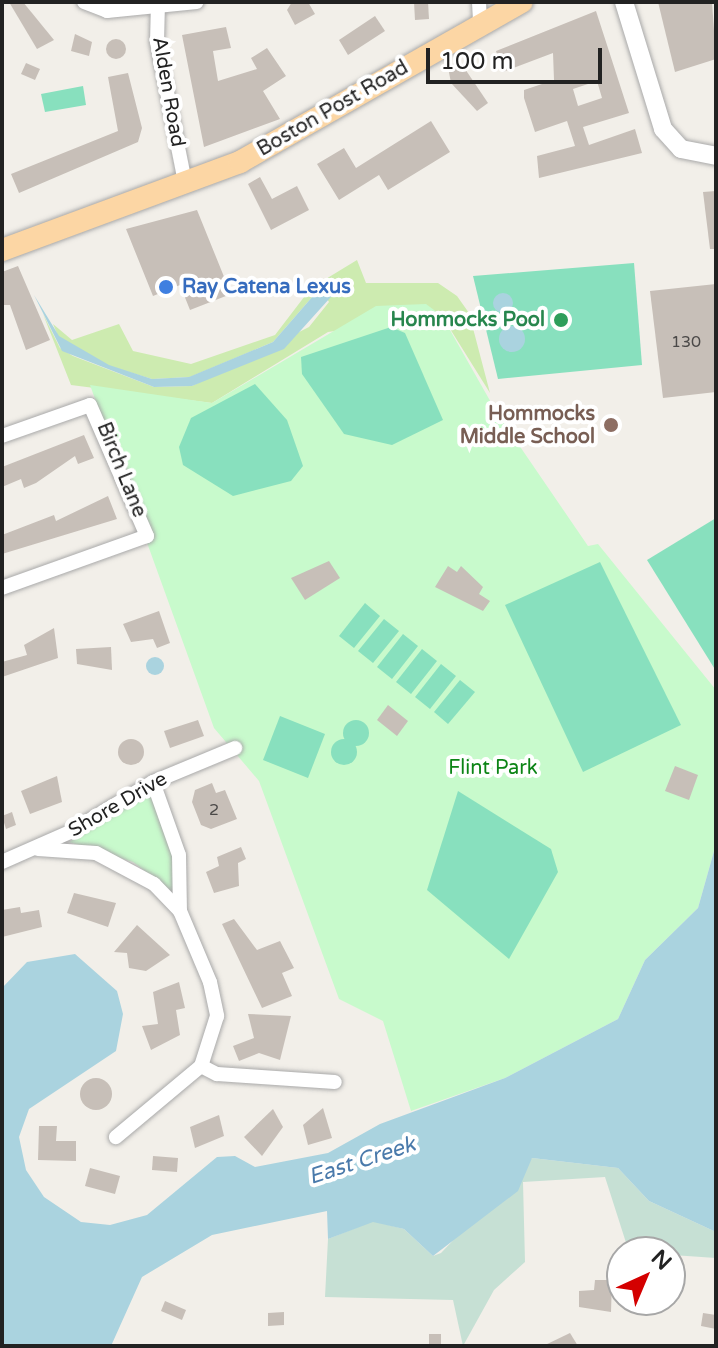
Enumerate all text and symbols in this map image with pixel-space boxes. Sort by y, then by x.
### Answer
scale bar [430,32,606,82]
street label: Alden Road [147,35,189,149]
text: 100 m [440,47,514,76]
street label: Boston Post Road [253,56,413,162]
place label: Ray Catena Lexus [182,275,351,299]
marker: Ray Catena Lexus [157,278,175,296]
place label: Hommocks Pool [390,308,545,332]
marker: Hommocks Pool [552,311,570,329]
house number: 130 [671,332,701,352]
place label: Hommocks Middle School [460,402,595,449]
marker: Hommocks Middle School [602,416,620,434]
street label: Birch Lane [91,419,151,521]
park label: Flint Park [448,756,538,780]
street label: Shore Drive [65,767,171,843]
house number: 2 [209,800,219,820]
water label: East Creek [305,1131,419,1191]
north arrow [606,1236,686,1316]
text: N [646,1245,677,1276]

